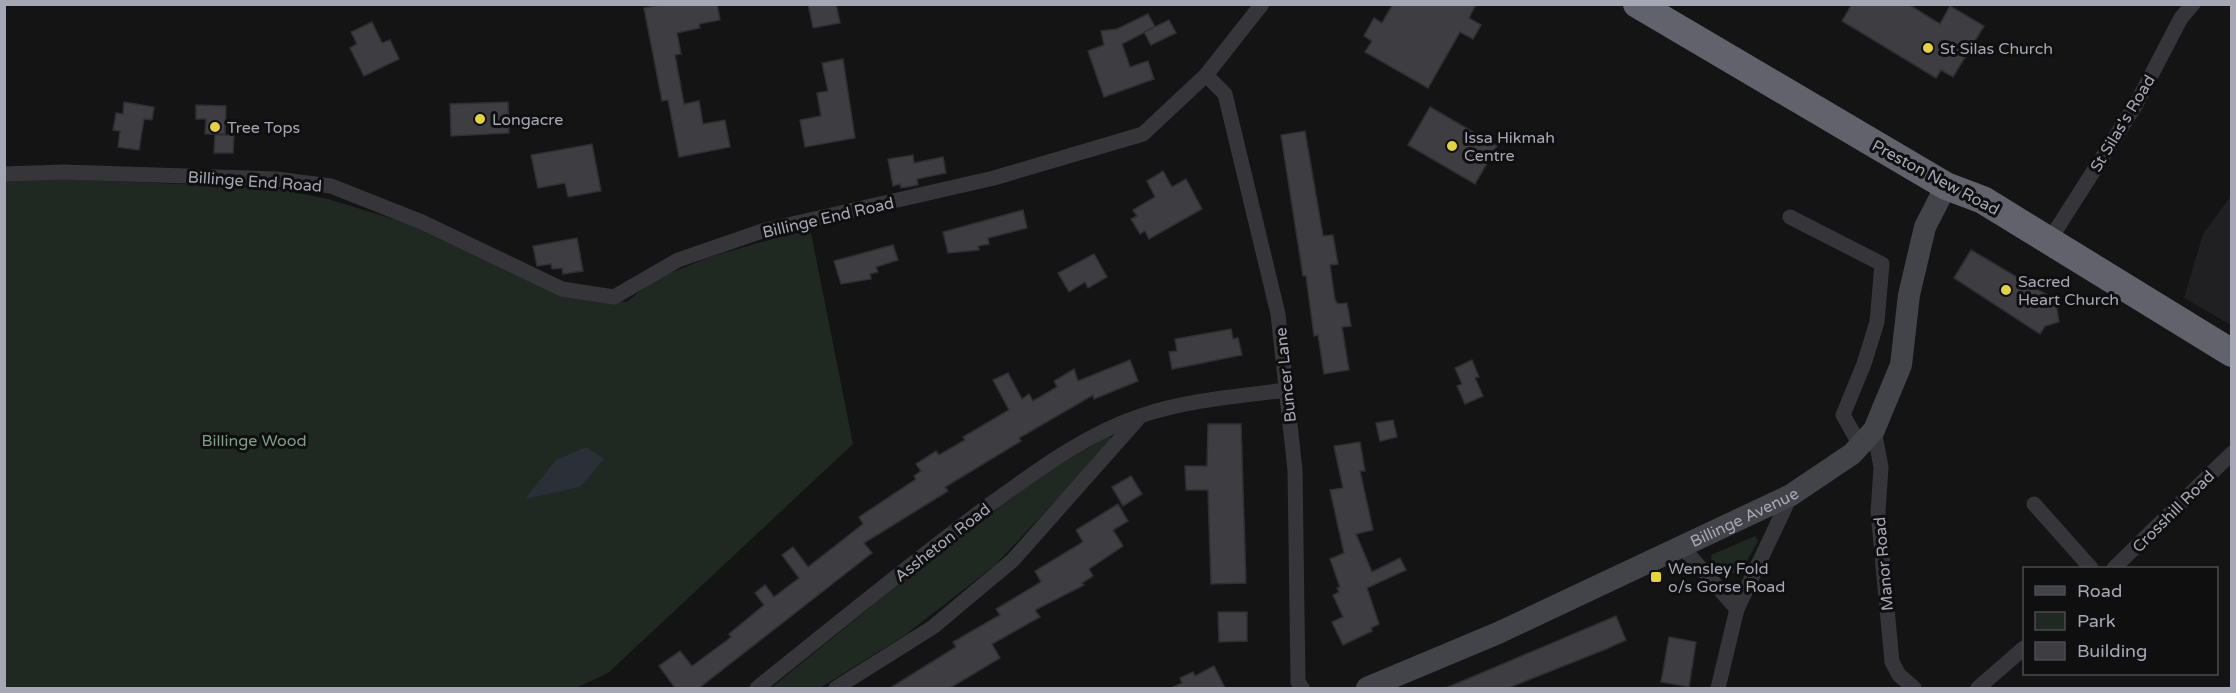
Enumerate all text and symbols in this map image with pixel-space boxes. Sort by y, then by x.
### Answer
place label: St Silas Church [1940,39,2053,59]
marker: St Silas Church [1921,41,1935,55]
street label: St Silas's Road [2086,71,2160,176]
place label: Longacre [492,110,563,130]
marker: Longacre [473,112,487,126]
place label: Tree Tops [227,118,300,138]
marker: Tree Tops [208,120,222,134]
place label: Issa Hikmah Centre [1464,128,1555,166]
street label: Preston New Road [1868,136,2003,220]
marker: Issa Hikmah Centre [1445,139,1459,153]
street label: Billinge End Road [187,167,323,197]
street label: Billinge End Road [761,193,896,243]
place label: Sacred Heart Church [2018,272,2119,310]
marker: Sacred Heart Church [1999,283,2013,297]
street label: Buncer Lane [1271,326,1301,423]
park label: Billinge Wood [202,431,306,451]
street label: Crosshill Road [2128,466,2219,557]
street label: Billinge Avenue [1687,484,1803,552]
street label: Assheton Road [891,499,994,586]
street label: Manor Road [1870,516,1898,612]
place label: Wensley Fold o/s Gorse Road [1668,559,1785,597]
legend [2023,567,2218,675]
marker: Wensley Fold o/s Gorse Road [1649,570,1663,584]
text: Road [2077,580,2122,602]
text: Park [2077,610,2116,632]
text: Building [2077,640,2147,662]

